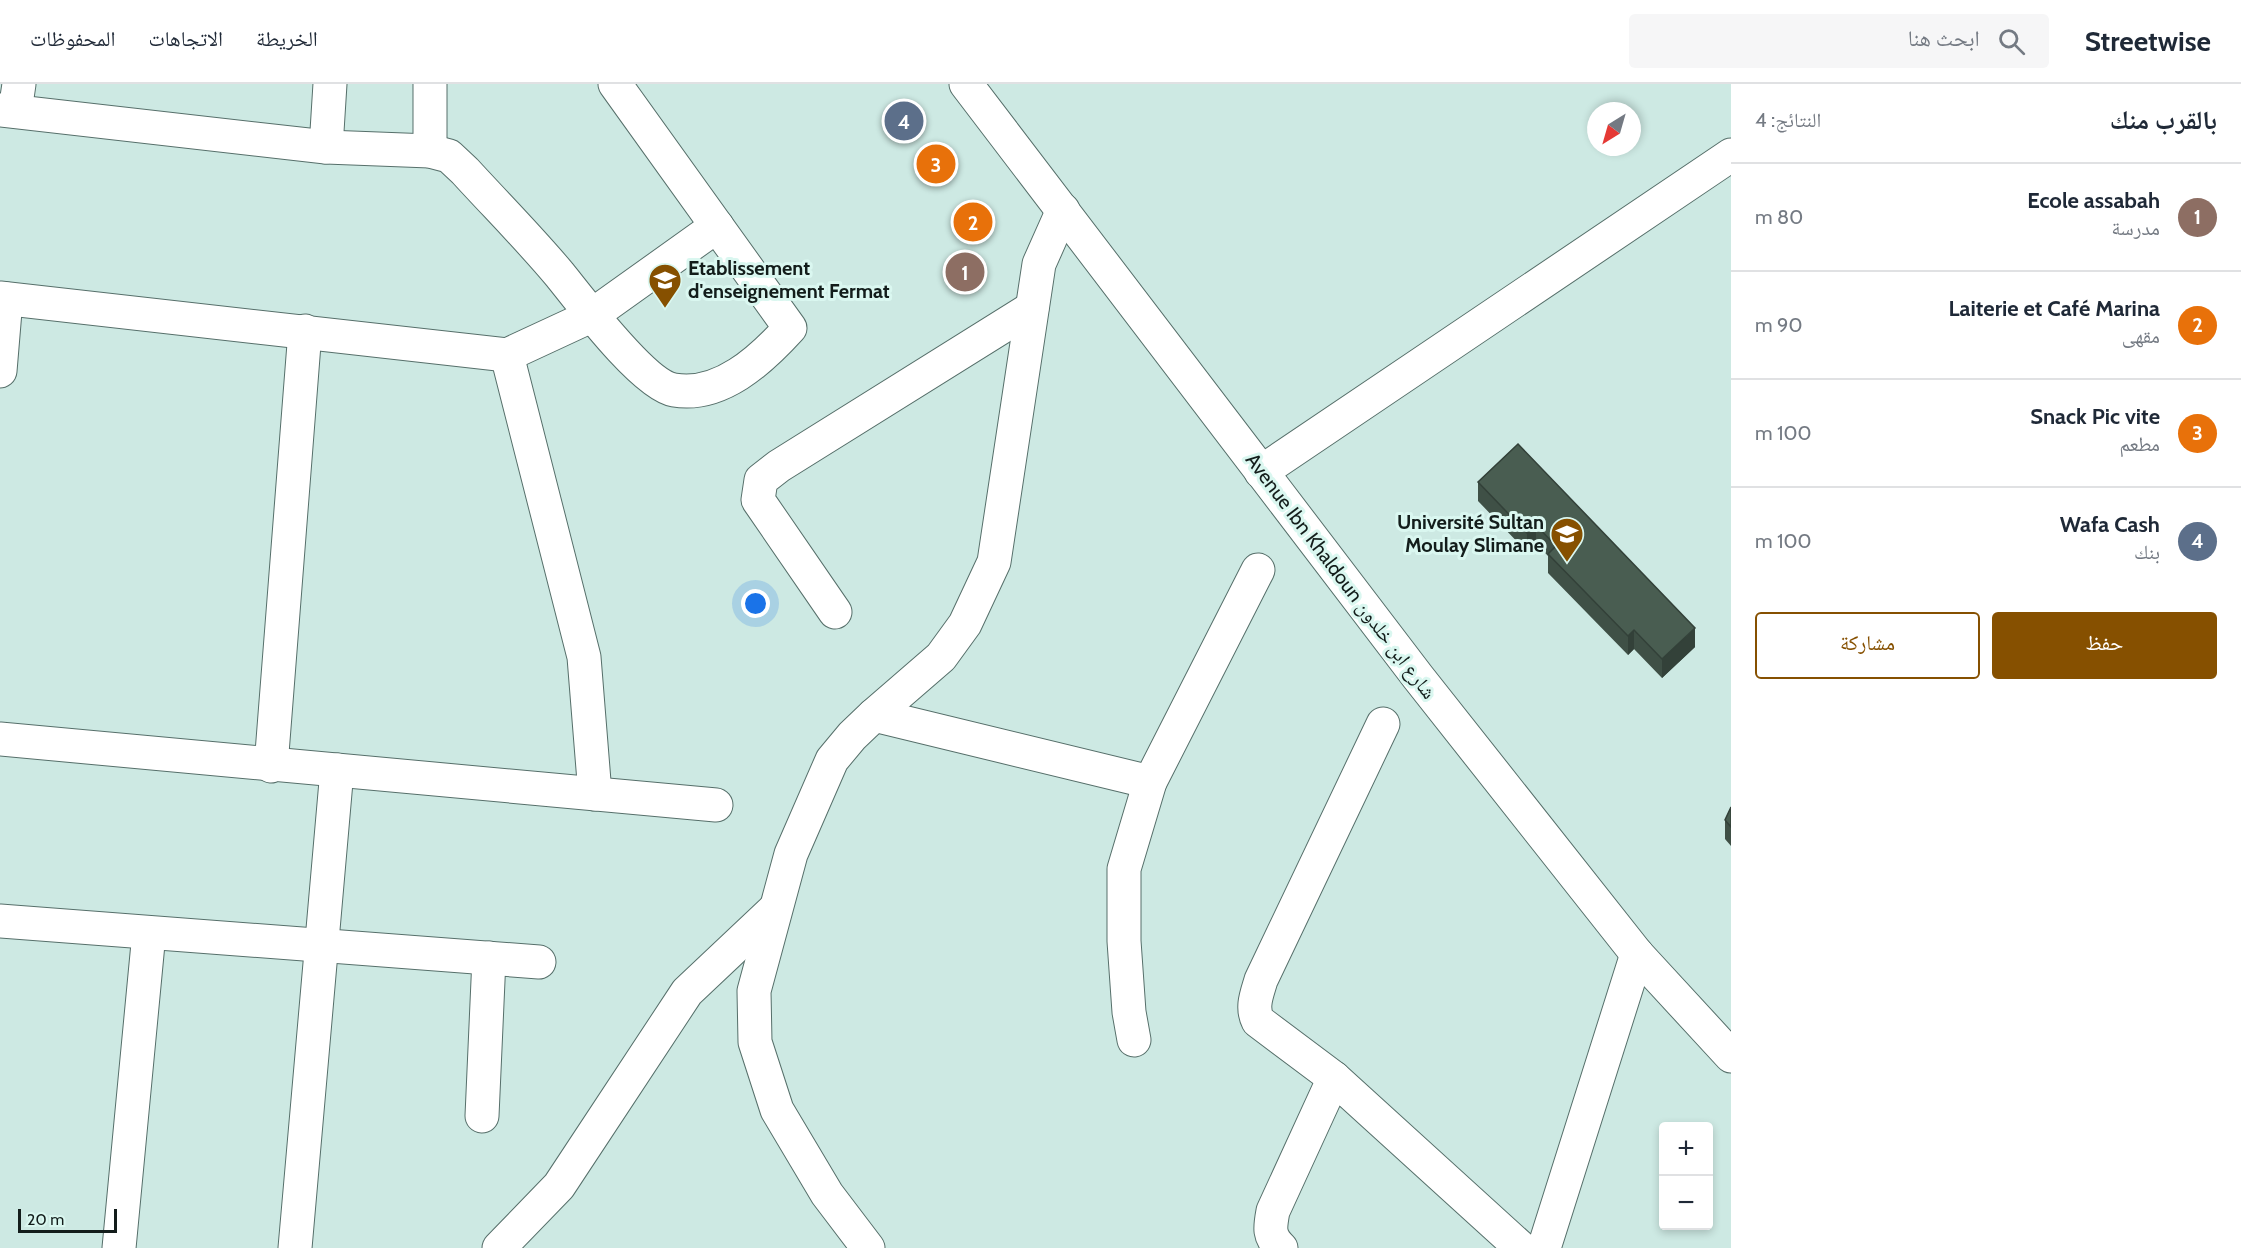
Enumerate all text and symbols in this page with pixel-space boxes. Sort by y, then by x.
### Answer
search box [1629,14,2049,68]
text: Streetwise [2085,24,2211,58]
text: ابحث هنا [1908,25,1980,52]
icon: search [1995,25,2028,58]
text: المحفوظات [30,26,115,51]
text: الاتجاهات [148,26,223,51]
text: الخريطة [256,26,318,51]
pin: 4 [884,99,924,144]
north arrow [1587,102,1641,156]
text: بالقرب منك [2110,104,2217,136]
text: النتائج: 4 [1755,108,1821,132]
pin: 3 [916,142,956,187]
text: Ecole assabah [2027,187,2160,214]
pin: 2 [954,200,992,244]
text: 80 m [1755,205,1803,229]
text: 1 [2194,205,2201,229]
text: مدرسة [2111,216,2160,240]
pin: 1 [946,250,984,294]
place label: Etablissement d'enseignement Fermat [688,256,890,303]
school or university icon: Etablissement d'enseignement Fermat [647,262,683,309]
text: Laiterie et Café Marina [1949,295,2160,322]
text: 90 m [1755,313,1802,337]
text: 2 [2192,313,2203,337]
text: مقهى [2122,324,2160,348]
text: Snack Pic vite [2030,403,2160,430]
text: 100 m [1755,421,1812,445]
text: 3 [2192,421,2203,445]
text: مطعم [2119,432,2160,456]
street label: Avenue Ibn Khaldoun شارع ابن خلدون [1240,448,1441,704]
place label: Université Sultan Moulay Slimane [1397,510,1544,557]
text: Wafa Cash [2060,511,2160,538]
school or university icon: Université Sultan Moulay Slimane [1549,516,1585,563]
text: 100 m [1755,529,1812,553]
text: 4 [2191,529,2204,553]
text: بنك [2134,540,2160,564]
your location [741,589,770,618]
button: مشاركة [1755,612,1980,679]
button: حفظ [1992,612,2217,679]
map controls [1659,1122,1713,1230]
button: + [1659,1122,1713,1176]
button: − [1659,1176,1713,1230]
scale bar [18,1206,117,1234]
text: 20 m [27,1210,64,1229]

